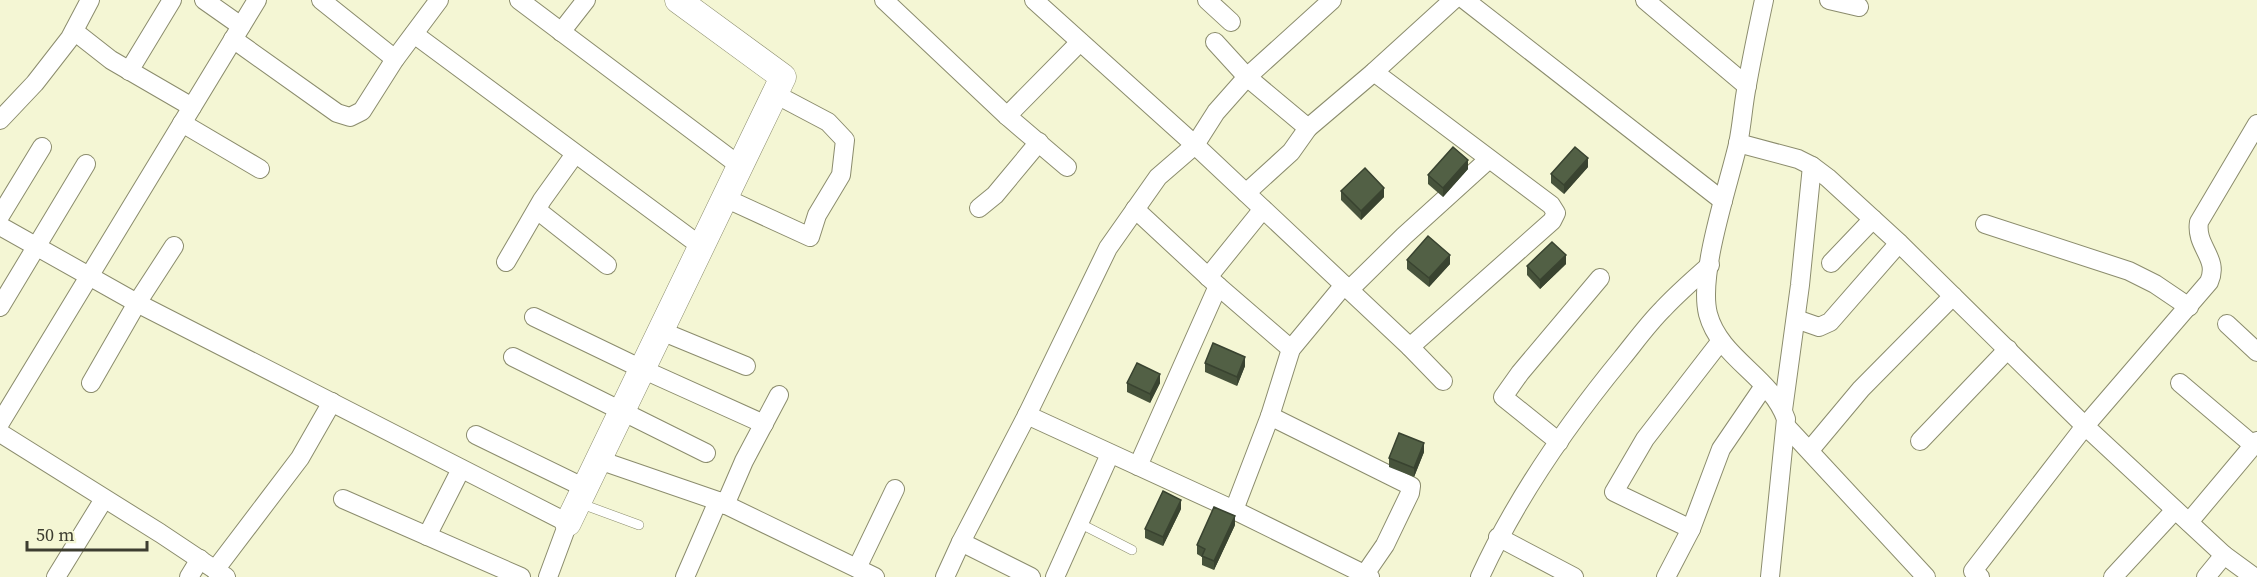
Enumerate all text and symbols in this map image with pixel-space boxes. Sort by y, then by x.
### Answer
scale bar [27,514,147,552]
text: 50 m [36,522,74,547]

